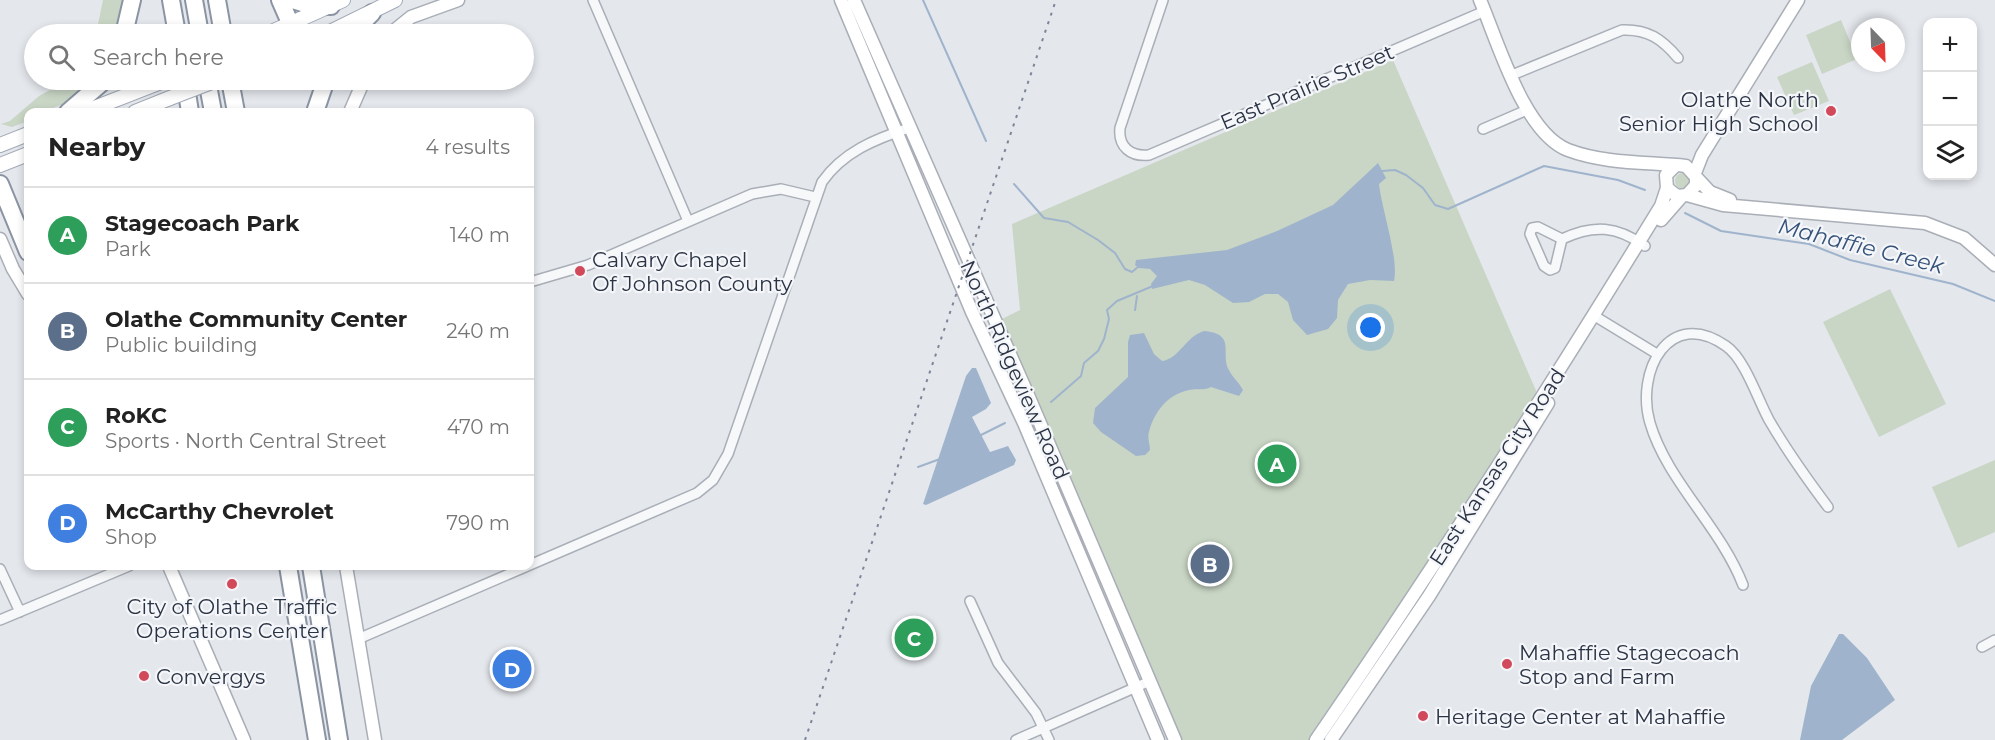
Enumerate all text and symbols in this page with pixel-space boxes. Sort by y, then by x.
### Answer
north arrow [1851,18,1905,72]
map controls [1923,18,1977,180]
button: + [1923,18,1977,72]
search box [24,24,534,90]
street label: East Prairie Street [1216,39,1398,135]
icon: search [45,41,78,74]
text: Search here [93,44,224,71]
button: − [1923,72,1977,126]
place label: Olathe North Senior High School [1619,87,1819,136]
marker: Olathe North Senior High School [1824,104,1838,118]
button: layers [1923,126,1977,180]
text: Nearby [48,131,145,163]
text: 4 results [425,135,510,159]
text: Stagecoach Park [105,210,299,237]
water label: Mahaffie Creek [1775,212,1947,280]
text: A [60,223,75,247]
text: 140 m [450,223,510,247]
text: Park [105,237,151,261]
place label: Calvary Chapel Of Johnson County [592,247,793,296]
street label: North Ridgeview Road [955,256,1075,484]
marker: Calvary Chapel Of Johnson County [573,264,587,278]
text: Olathe Community Center [105,306,407,333]
your location [1356,313,1385,342]
text: B [60,319,75,343]
text: 240 m [446,319,510,343]
text: Public building [105,333,258,357]
street label: East Kansas City Road [1424,364,1570,570]
text: RoKC [105,402,167,429]
text: C [60,415,75,439]
text: 470 m [447,415,510,439]
text: Sports · North Central Street [105,429,387,453]
pin: A [1258,442,1296,486]
text: McCarthy Chevrolet [105,498,334,525]
text: D [59,511,76,535]
text: 790 m [446,511,510,535]
text: Shop [105,525,157,549]
pin: B [1190,542,1230,586]
marker: City of Olathe Traffic Operations Center [225,577,239,591]
place label: City of Olathe Traffic Operations Center [127,594,337,643]
pin: C [894,616,934,660]
place label: Mahaffie Stagecoach Stop and Farm [1519,640,1740,689]
pin: D [492,646,532,692]
marker: Mahaffie Stagecoach Stop and Farm [1500,657,1514,671]
place label: Convergys [156,664,265,689]
marker: Convergys [137,669,151,683]
place label: Heritage Center at Mahaffie [1435,704,1726,729]
marker: Heritage Center at Mahaffie [1416,709,1430,723]

